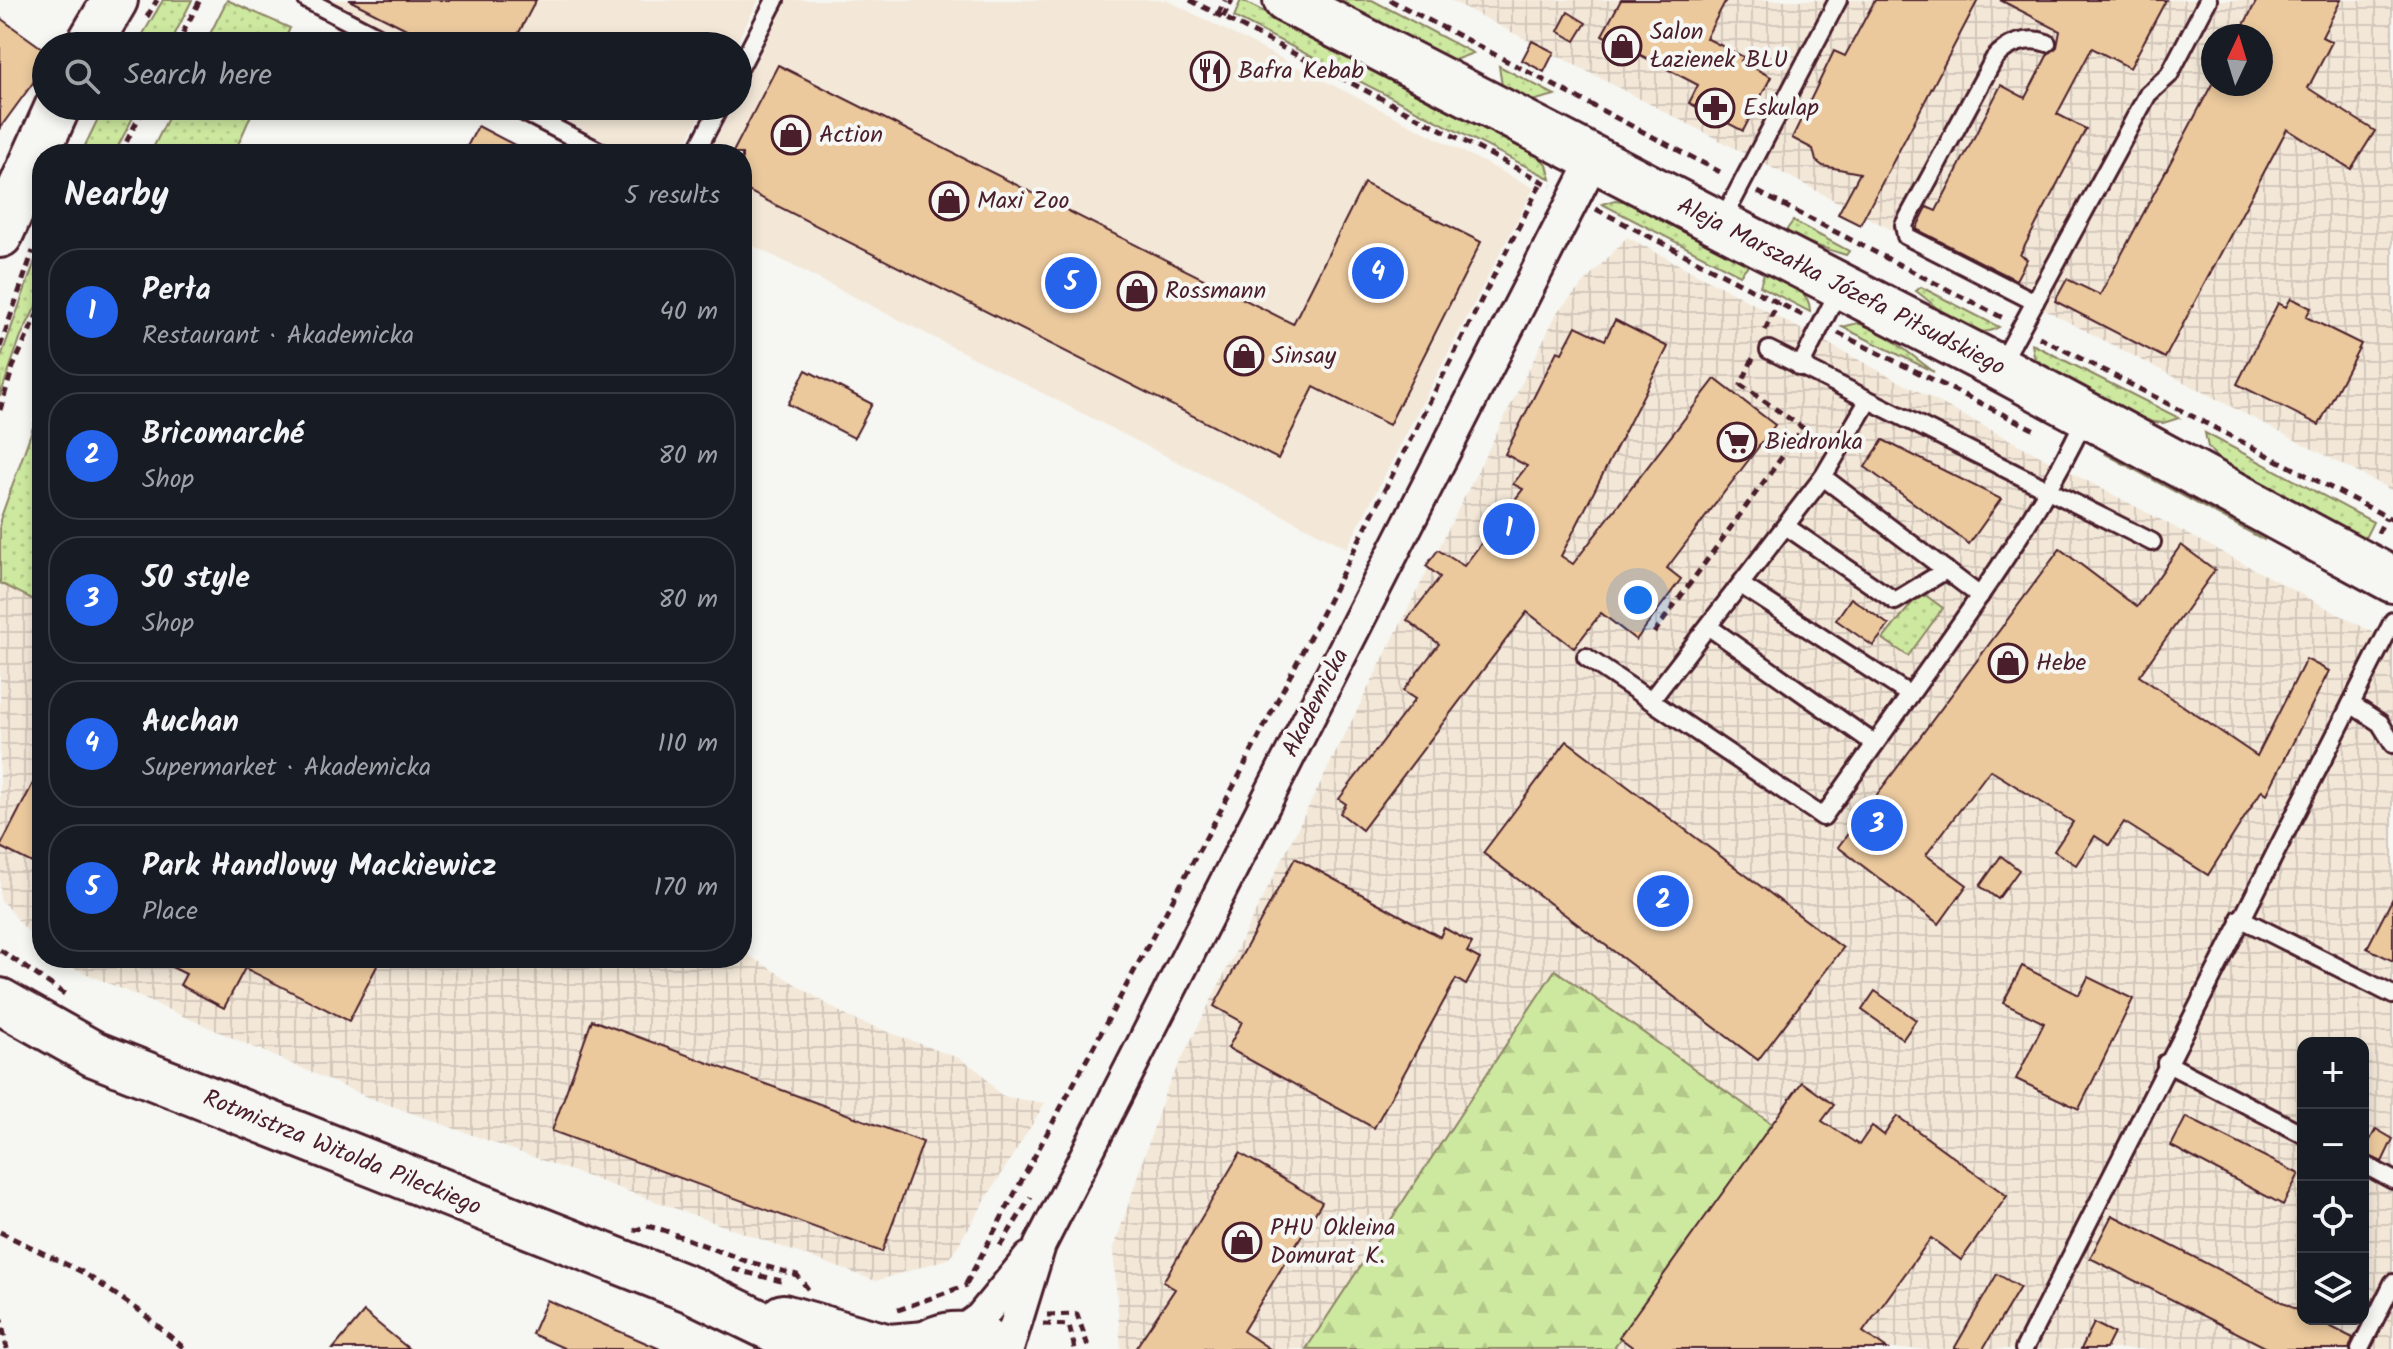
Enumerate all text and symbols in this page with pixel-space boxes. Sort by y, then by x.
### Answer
place label: Salon Łazienek BLU [1650,13,1788,80]
north arrow [2201,24,2273,96]
shop icon: Salon Łazienek BLU [1601,25,1643,67]
search box [32,32,752,120]
restaurant icon: Bafra Kebab [1189,50,1231,92]
text: Search here [124,52,272,100]
place label: Bafra Kebab [1238,52,1364,91]
icon: search [60,54,104,98]
pharmacy icon: Eskulap [1694,87,1736,129]
place label: Eskulap [1743,89,1819,128]
shop icon: Action [770,114,812,156]
place label: Action [819,116,883,155]
text: Nearby [64,169,169,223]
text: 5 results [624,175,720,217]
shop icon: Maxi Zoo [928,180,970,222]
place label: Maxi Zoo [977,182,1070,221]
street label: Aleja Marszałka Józefa Piłsudskiego [1670,187,2012,387]
pin: 4 [1352,243,1404,303]
pin: 5 [1045,253,1097,313]
text: Perła [142,267,211,315]
shop icon: Rossmann [1116,270,1158,312]
place label: Rossmann [1165,272,1266,311]
text: 1 [88,291,96,333]
text: 40 m [660,291,718,333]
text: Restaurant · Akademicka [142,315,414,357]
shop icon: Sinsay [1223,335,1265,377]
place label: Sinsay [1272,337,1337,376]
text: Bricomarché [142,411,304,459]
supermarket icon: Biedronka [1716,421,1758,463]
place label: Biedronka [1765,423,1863,462]
text: 2 [84,435,100,477]
text: 80 m [658,435,718,477]
text: Shop [142,459,194,501]
pin: 1 [1483,499,1535,559]
text: 50 style [142,555,250,603]
text: 3 [85,579,99,621]
text: 80 m [658,579,718,621]
your location [1618,580,1658,620]
text: Shop [142,603,194,645]
street label: Akademicka [1272,642,1360,764]
shop icon: Hebe [1987,642,2029,684]
place label: Hebe [2036,644,2086,683]
text: Auchan [142,699,239,747]
text: 4 [85,723,99,765]
text: 110 m [658,723,718,765]
text: Supermarket · Akademicka [142,747,431,789]
pin: 3 [1851,795,1903,855]
text: Park Handlowy Mackiewicz [142,843,497,891]
text: 5 [85,867,99,909]
text: 170 m [654,867,718,909]
pin: 2 [1637,871,1689,931]
text: Place [142,891,198,933]
map controls [2297,1037,2369,1325]
button: + [2297,1037,2369,1109]
street label: Rotmistrza Witolda Pileckiego [197,1079,487,1227]
button: − [2297,1109,2369,1181]
button: locate [2297,1181,2369,1253]
place label: PHU Okleina Domurat K. [1270,1209,1396,1276]
shop icon: PHU Okleina Domurat K. [1221,1221,1263,1263]
button: layers [2297,1253,2369,1325]

